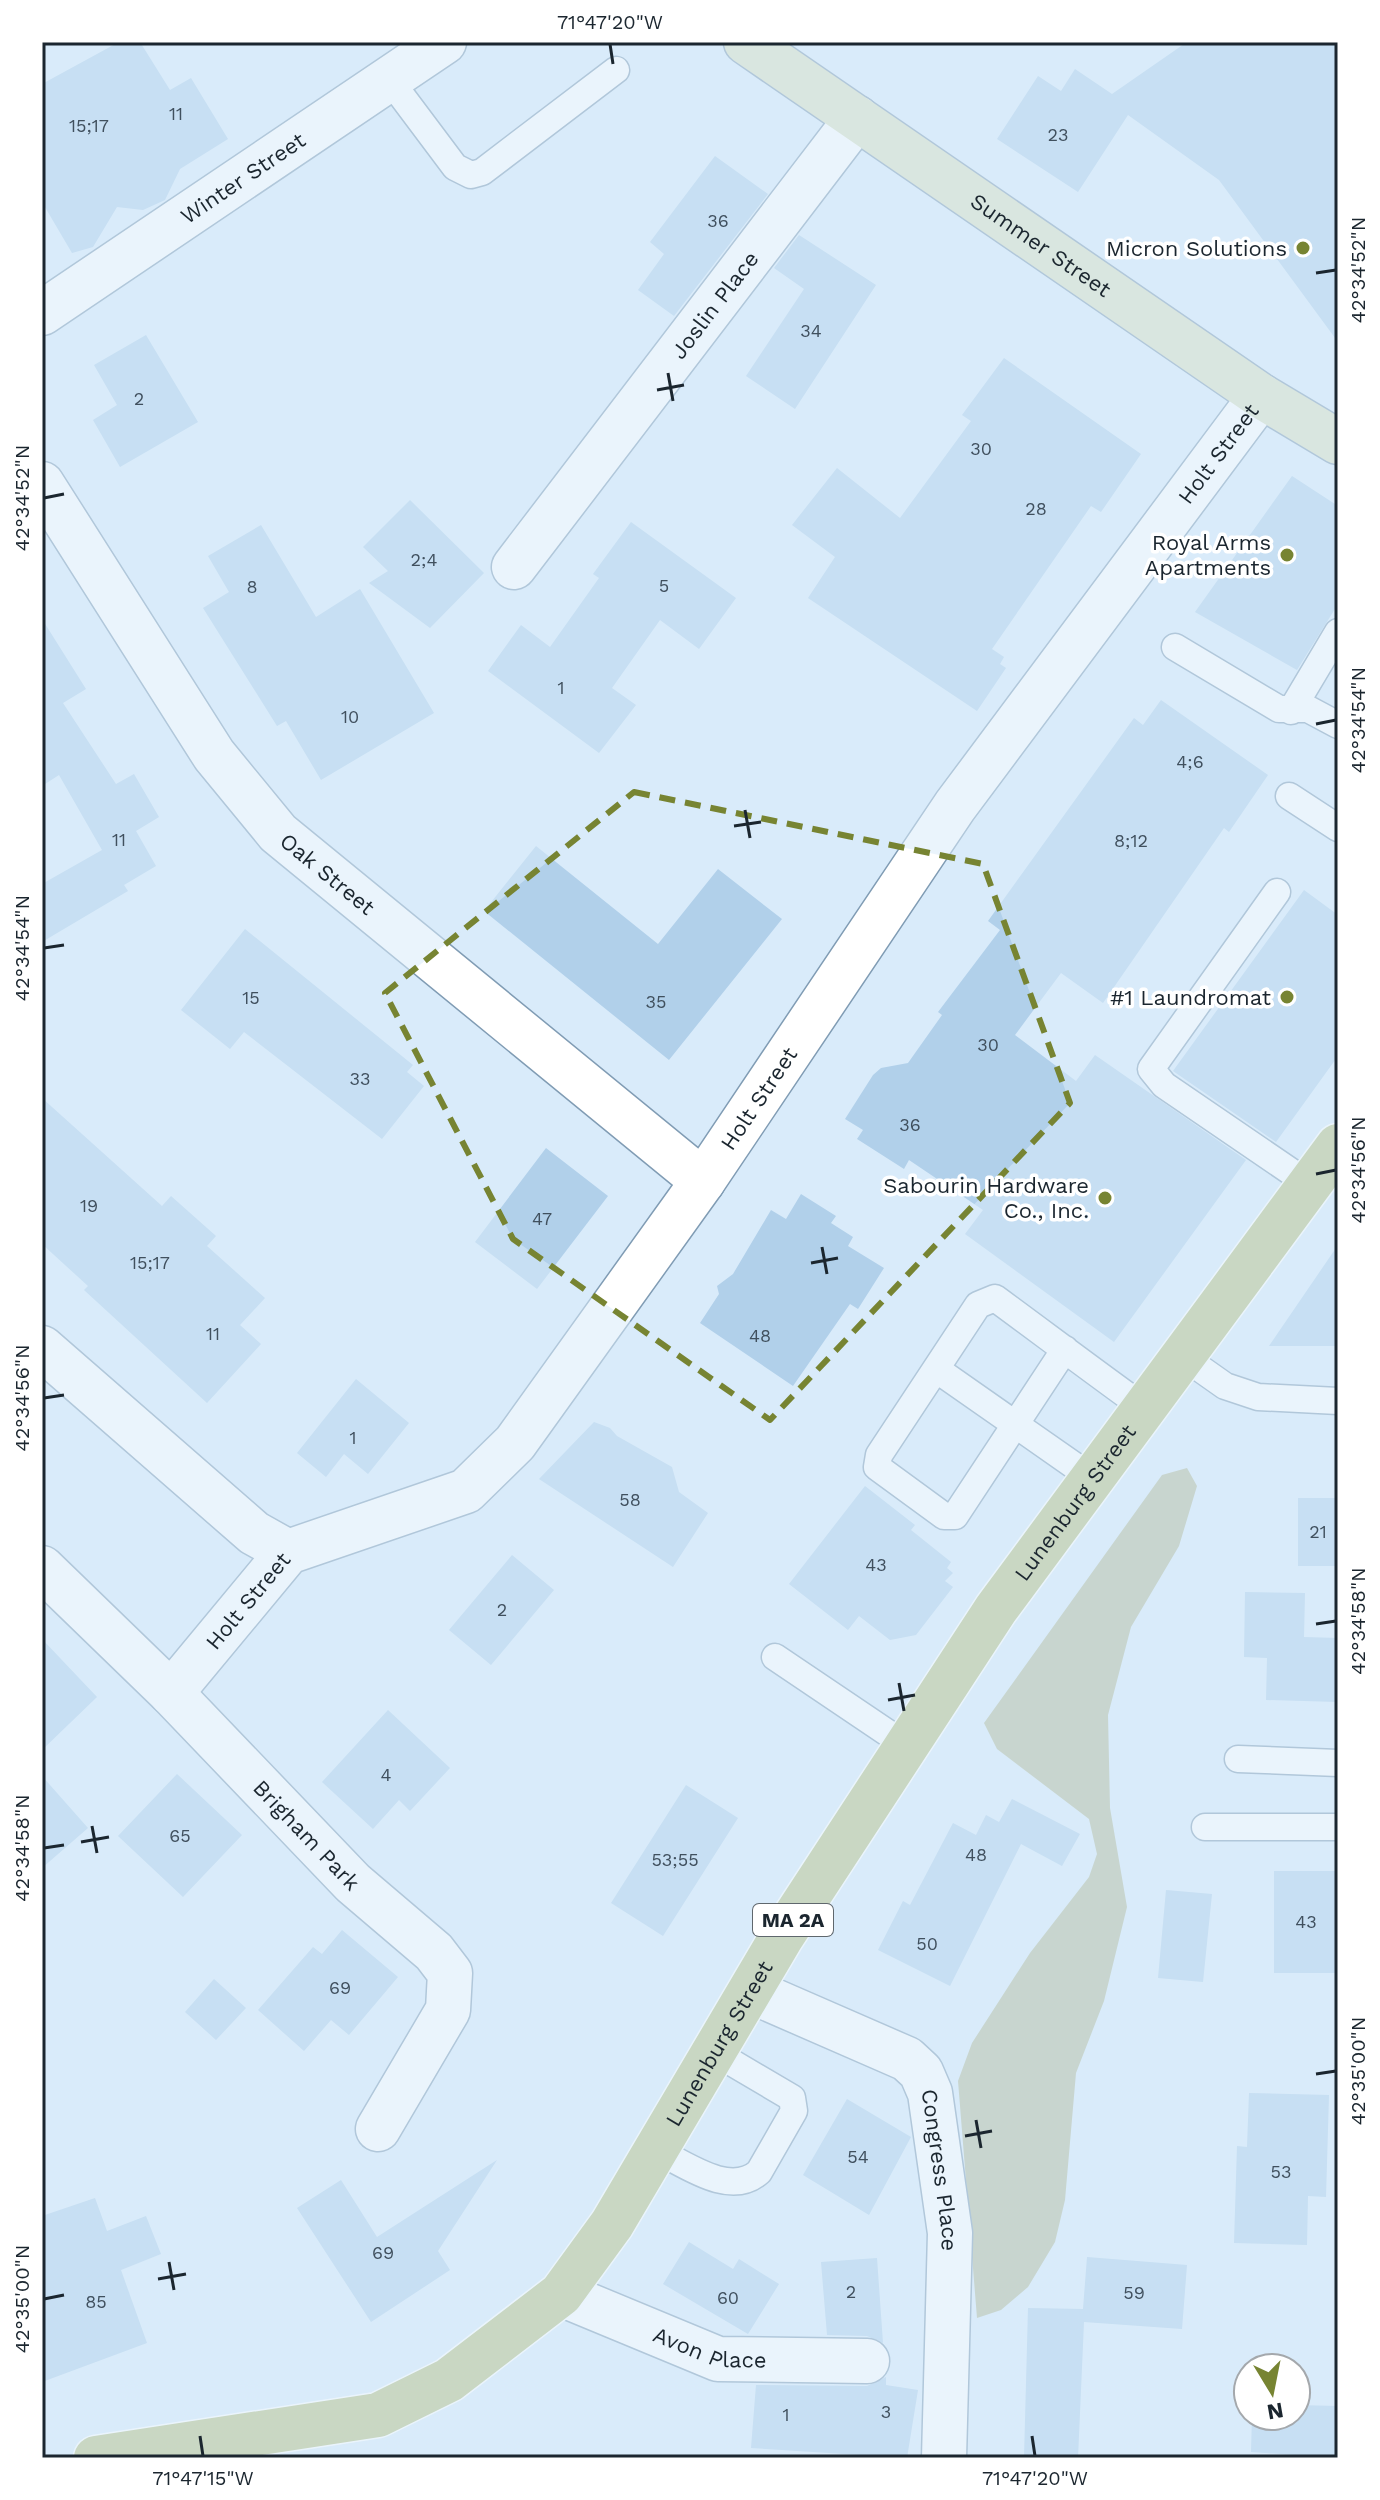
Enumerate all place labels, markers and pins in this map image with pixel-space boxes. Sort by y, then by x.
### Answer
place label: Micron Solutions [1106,236,1287,261]
marker: Micron Solutions [1294,239,1312,257]
place label: Royal Arms Apartments [1145,530,1271,580]
marker: Royal Arms Apartments [1278,546,1296,564]
place label: #1 Laundromat [1110,985,1271,1010]
marker: #1 Laundromat [1278,988,1296,1006]
place label: Sabourin Hardware Co., Inc. [883,1173,1089,1223]
marker: Sabourin Hardware Co., Inc. [1096,1189,1114,1207]

